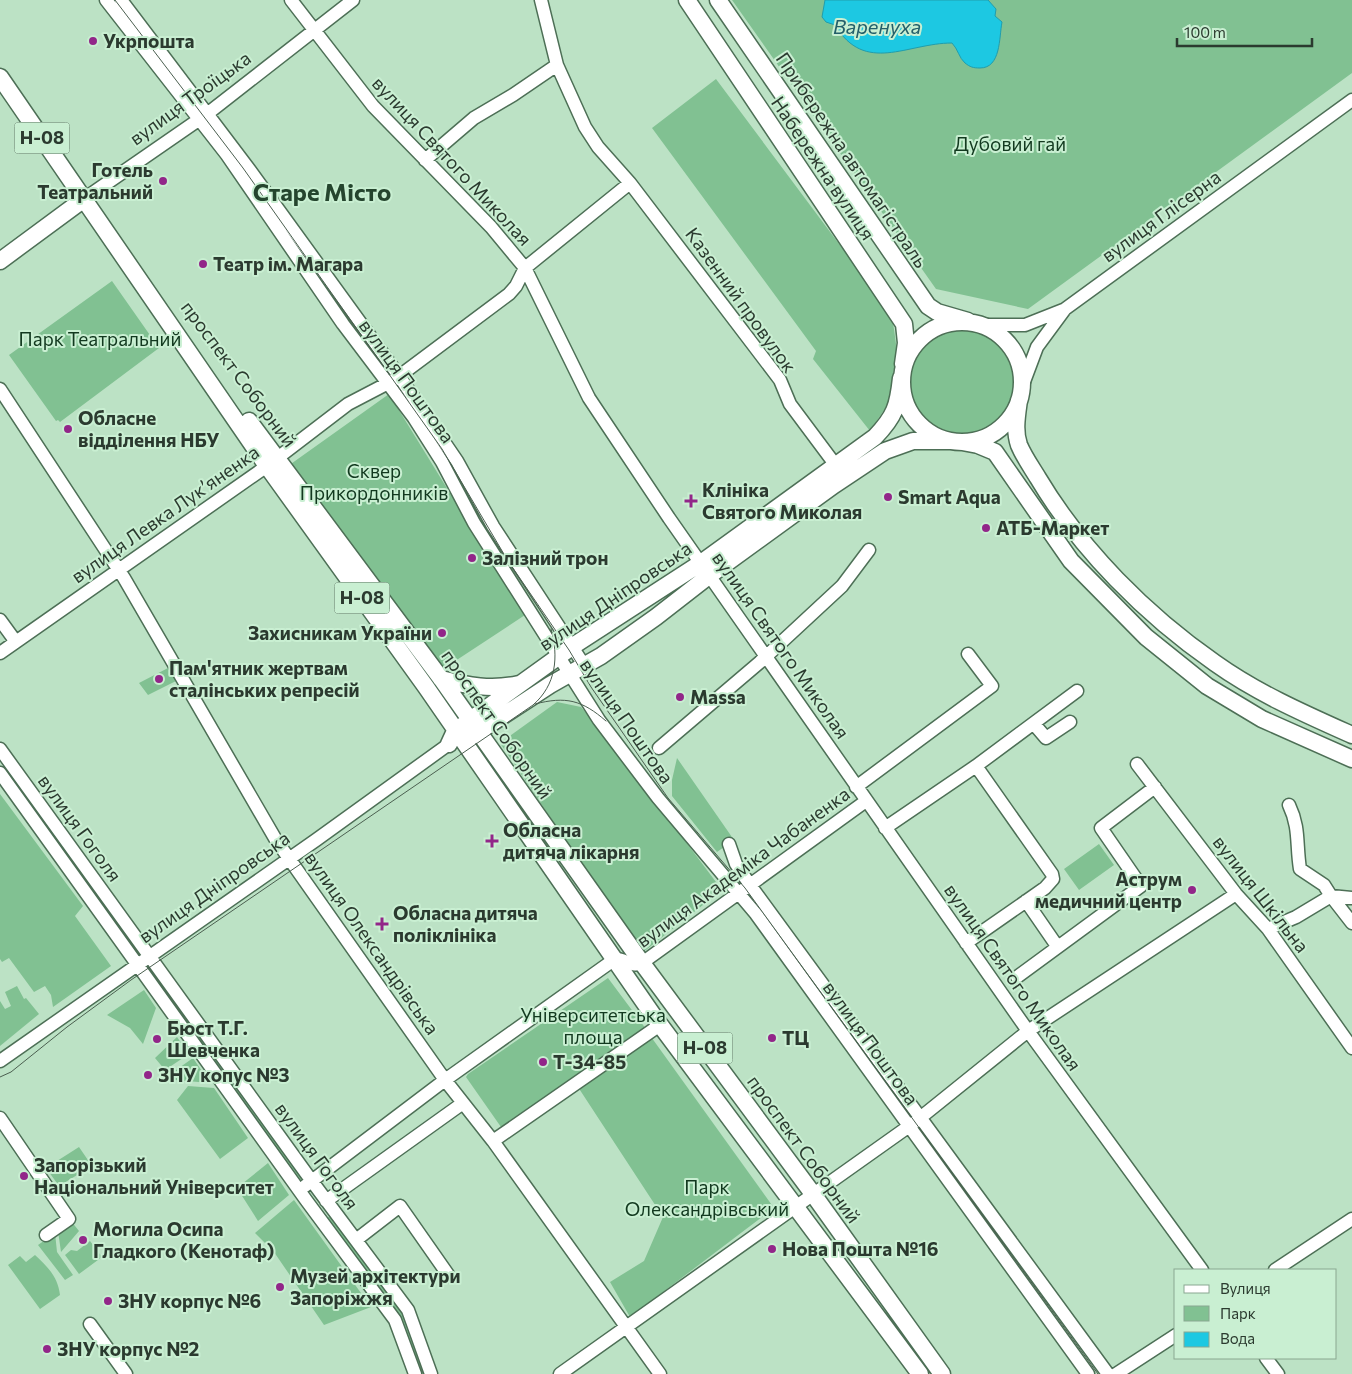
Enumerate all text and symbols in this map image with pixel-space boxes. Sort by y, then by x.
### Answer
water label: Варенуха [833,14,921,38]
scale bar [1177,15,1312,47]
text: 100 m [1184,23,1226,41]
place label: Укрпошта [103,29,195,52]
marker: Укрпошта [87,35,99,47]
street label: вулиця Троїцька [124,46,255,149]
street label: Прибережна автомагістраль [772,48,933,272]
street label: вулиця Святого Миколая [368,71,537,250]
street label: Набережна вулиця [767,92,880,244]
road number: Н-08 [15,122,70,154]
park label: Дубовий гай [954,132,1066,155]
place label: Готель Театральний [37,158,153,203]
street label: вулиця Глісерна [1097,165,1225,267]
marker: Готель Театральний [157,175,169,187]
district label: Старе Місто [253,177,391,206]
street label: Казенний провулок [681,223,802,377]
place label: Театр ім. Магара [213,252,363,275]
marker: Театр ім. Магара [197,258,209,270]
street label: проспект Соборний [177,296,302,451]
street label: вулиця Поштова [355,314,460,447]
park label: Парк Театральний [19,327,181,350]
place label: Обласне відділення НБУ [78,406,220,451]
marker: Обласне відділення НБУ [62,423,74,435]
street label: вулиця Левка Лукʼяненка [66,440,263,587]
park label: Сквер Прикордонників [300,459,448,504]
place label: Клініка Святого Миколая [702,478,862,523]
place label: Smart Aqua [898,485,1001,508]
marker: Smart Aqua [882,491,894,503]
marker: Клініка Святого Миколая [684,494,698,508]
place label: АТБ-Маркет [996,516,1109,539]
marker: АТБ-Маркет [980,522,992,534]
street label: вулиця Дніпровська [534,536,695,655]
place label: Залізний трон [482,546,608,569]
street label: вулиця Святого Миколая [708,547,855,743]
marker: Залізний трон [466,552,478,564]
road number: Н-08 [334,582,390,614]
place label: Захисникам України [248,621,432,644]
marker: Захисникам України [436,627,448,639]
street label: проспект Соборний [437,645,558,803]
street label: вулиця Поштова [576,654,679,788]
place label: Пам'ятник жертвам сталінських репресій [169,656,360,701]
marker: Пам'ятник жертвам сталінських репресій [153,673,165,685]
place label: Massa [690,685,746,708]
marker: Massa [674,691,686,703]
street label: вулиця Гоголя [34,770,127,886]
street label: вулиця Академіка Чабаненка [632,782,854,952]
place label: Обласна дитяча лікарня [503,818,639,863]
street label: вулиця Дніпровська [134,826,294,947]
street label: вулиця Шкільна [1209,831,1314,957]
marker: Обласна дитяча лікарня [485,834,499,848]
street label: вулиця Олександрівська [300,847,444,1039]
place label: Аструм медичний центр [1035,867,1182,912]
street label: вулиця Святого Миколая [940,879,1087,1075]
marker: Аструм медичний центр [1186,884,1198,896]
place label: Обласна дитяча поліклініка [393,901,538,946]
marker: Обласна дитяча поліклініка [375,917,389,931]
street label: вулиця Поштова [819,976,924,1109]
park label: Університетська площа [520,1003,666,1048]
place label: Бюст Т.Г. Шевченка [167,1016,260,1061]
place label: ТЦ [782,1026,809,1049]
road number: Н-08 [678,1032,732,1064]
marker: ТЦ [766,1032,778,1044]
marker: Бюст Т.Г. Шевченка [151,1033,163,1045]
place label: Т-34-85 [553,1050,626,1073]
marker: Т-34-85 [537,1056,549,1068]
place label: ЗНУ копус №3 [158,1063,290,1086]
marker: ЗНУ копус №3 [142,1069,154,1081]
street label: проспект Соборний [743,1070,866,1227]
street label: вулиця Гоголя [271,1098,364,1214]
place label: Запорізький Національний Університет [34,1153,274,1198]
marker: Запорізький Національний Університет [18,1170,30,1182]
park label: Парк Олександрівський [625,1175,789,1220]
place label: Могила Осипа Гладкого (Кенотаф) [93,1217,274,1262]
marker: Могила Осипа Гладкого (Кенотаф) [77,1234,89,1246]
place label: Нова Пошта №16 [782,1237,939,1260]
marker: Нова Пошта №16 [766,1243,778,1255]
place label: Музей архітектури Запоріжжя [290,1264,461,1309]
legend [1174,1269,1337,1359]
text: Вулиця [1220,1279,1271,1297]
marker: Музей архітектури Запоріжжя [274,1281,286,1293]
place label: ЗНУ корпус №6 [118,1289,261,1312]
marker: ЗНУ корпус №6 [102,1295,114,1307]
text: Парк [1220,1304,1256,1322]
text: Вода [1220,1329,1255,1347]
place label: ЗНУ корпус №2 [57,1337,199,1360]
marker: ЗНУ корпус №2 [41,1343,53,1355]

